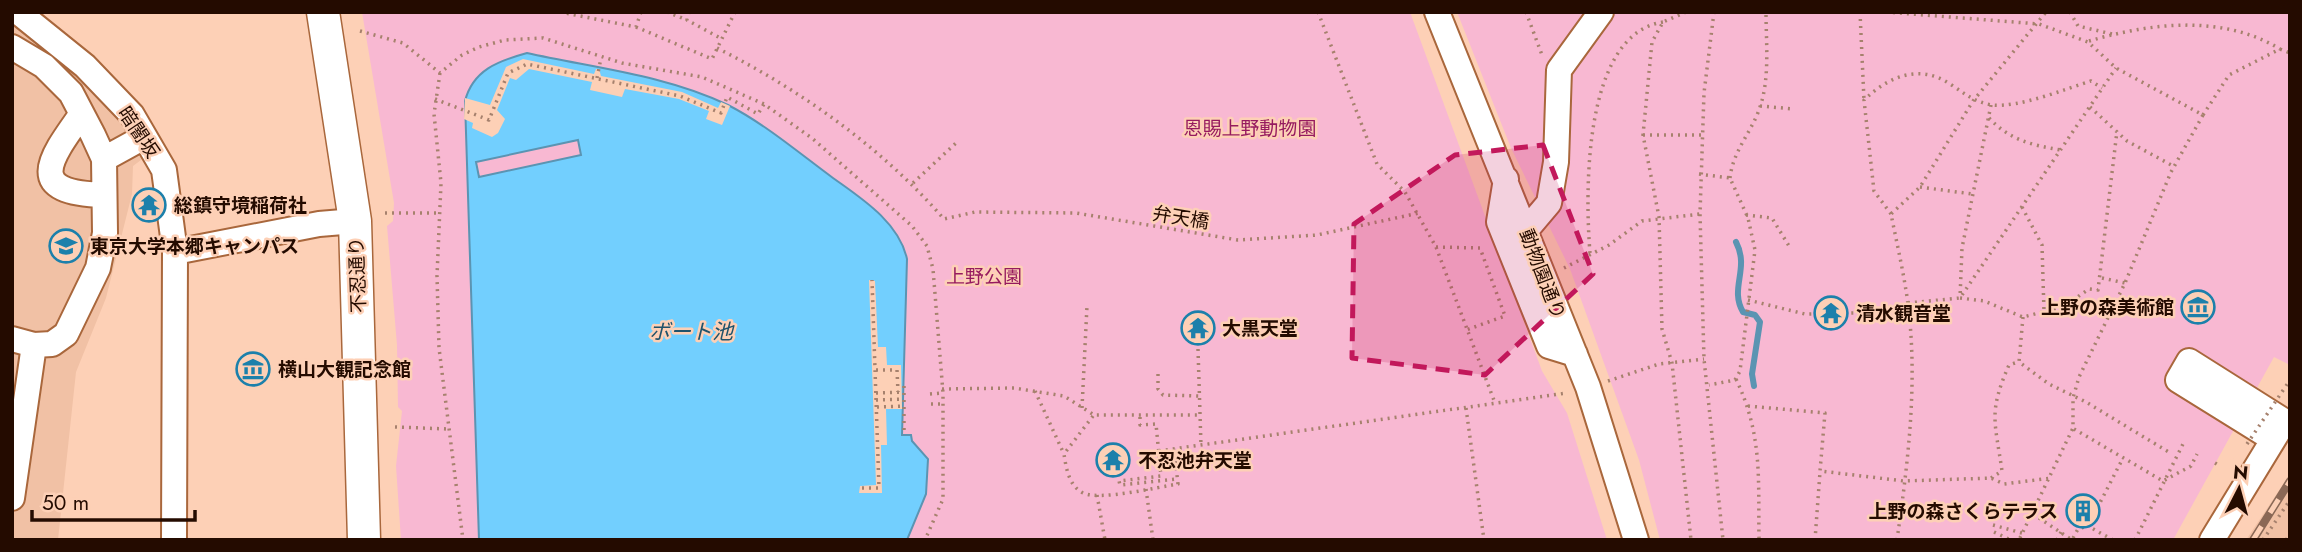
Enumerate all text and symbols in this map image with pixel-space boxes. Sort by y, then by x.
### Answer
street label: 暗闇坂 [111,101,166,163]
park label: 恩賜上野動物園 [1183,115,1317,142]
temple icon: 総鎮守境稲荷社 [130,186,168,224]
place label: 総鎮守境稲荷社 [174,192,307,219]
street label: 弁天橋 [1151,200,1211,235]
street label: 動物園通り [1513,225,1572,323]
school or university icon: 東京大学本郷キャンパス [47,227,85,265]
place label: 東京大学本郷キャンパス [90,233,299,260]
street label: 不忍通り [343,237,372,313]
park label: 上野公園 [946,263,1022,290]
museum icon: 上野の森美術館 [2179,288,2217,326]
temple icon: 清水観音堂 [1812,294,1850,332]
place label: 上野の森美術館 [2041,294,2174,321]
place label: 清水観音堂 [1856,300,1951,327]
temple icon: 大黒天堂 [1179,309,1217,347]
place label: 大黒天堂 [1222,315,1298,342]
water label: ボート池 [649,317,735,347]
museum icon: 横山大観記念館 [234,350,272,388]
place label: 横山大観記念館 [278,356,411,383]
temple icon: 不忍池弁天堂 [1094,441,1132,479]
place label: 不忍池弁天堂 [1138,447,1252,474]
north arrow [2204,454,2274,524]
text: N [2232,458,2250,487]
scale bar [32,478,194,522]
text: 50 m [42,488,89,518]
building icon: 上野の森さくらテラス [2064,492,2102,530]
place label: 上野の森さくらテラス [1868,498,2058,525]

